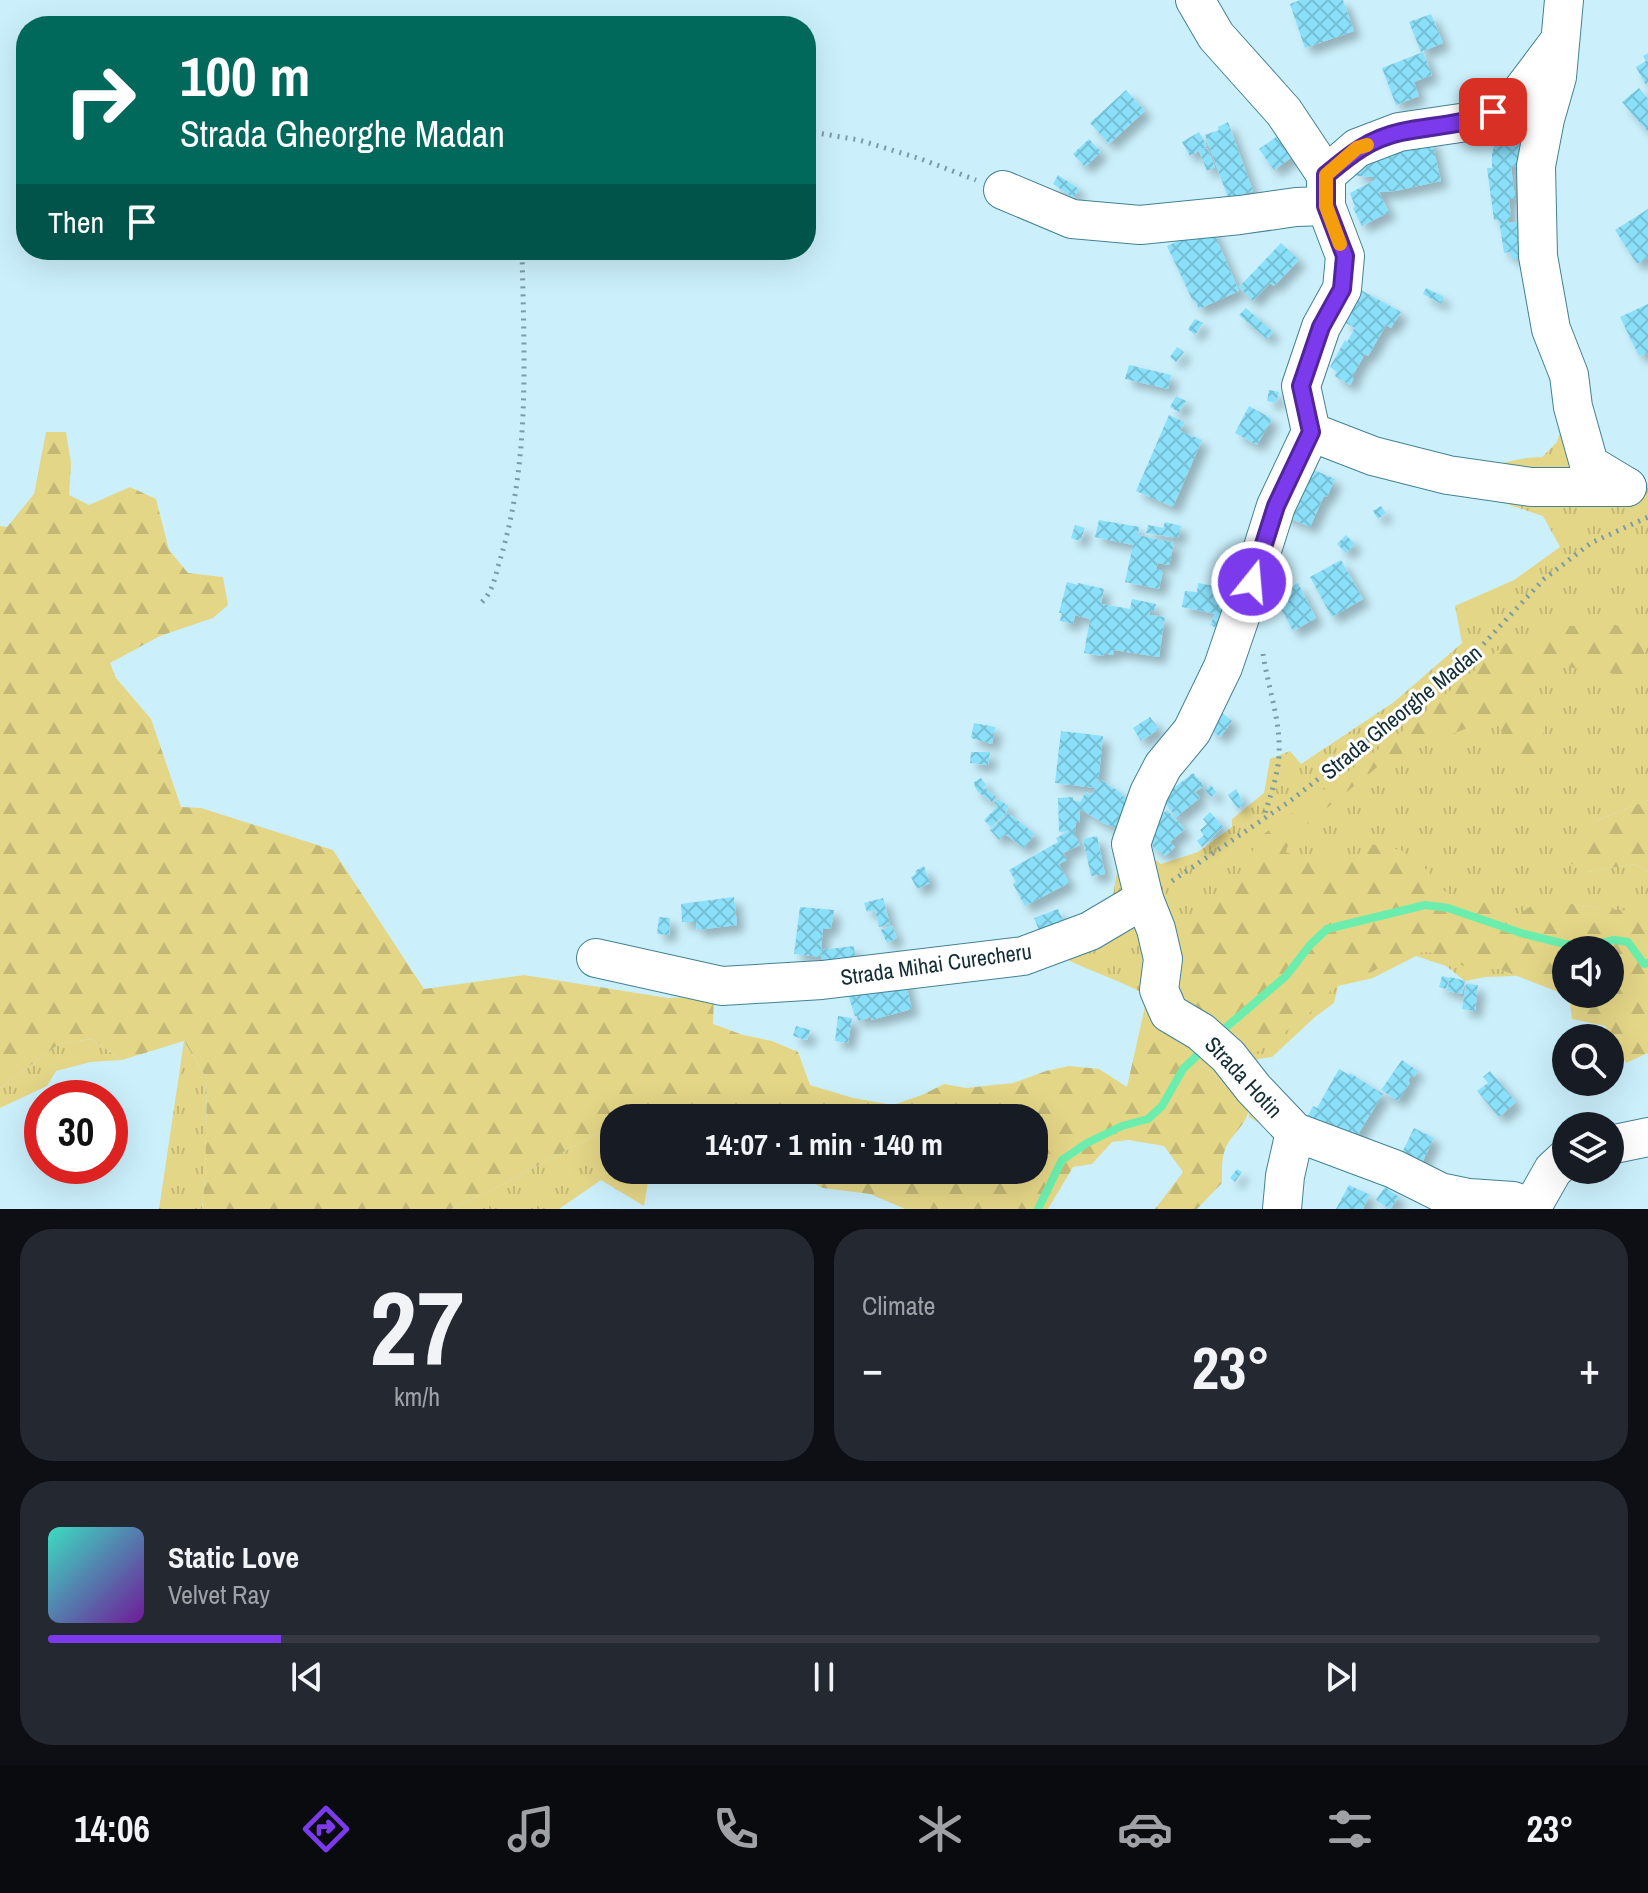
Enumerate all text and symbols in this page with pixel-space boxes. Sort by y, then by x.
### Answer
text: 100 m [180,38,310,113]
icon: right [48,48,152,152]
pin [1459,78,1527,146]
icon: arrive [1471,90,1515,134]
text: Strada Gheorghe Madan [180,110,505,158]
icon: arrive [120,200,164,244]
text: Then [48,202,104,242]
position arrow [1210,540,1294,624]
street label: Strada Gheorghe Madan [1314,638,1488,786]
street label: Strada Mihai Curecheru [839,936,1033,992]
map controls [1552,936,1624,1184]
button: sound [1552,936,1624,1008]
button: search [1552,1024,1624,1096]
street label: Strada Hotin [1198,1030,1290,1124]
speed limit sign: 30 [24,1080,128,1184]
button: layers [1552,1112,1624,1184]
text: 14:07 · 1 min · 140 m [705,1124,943,1164]
text: 27 [370,1257,464,1397]
text: Climate [862,1288,935,1323]
text: 23° [1192,1327,1270,1408]
text: − [862,1338,883,1398]
text: + [1579,1338,1600,1398]
text: km/h [394,1379,440,1414]
text: Static Love [168,1537,299,1577]
text: Velvet Ray [168,1577,270,1612]
icon: previous [285,1655,329,1699]
icon: pause [802,1655,846,1699]
icon: next [1319,1655,1363,1699]
icon: directions [298,1801,354,1857]
icon: music [503,1801,559,1857]
icon: phone [708,1801,764,1857]
icon: climate [912,1801,968,1857]
icon: car [1117,1801,1173,1857]
icon: filters [1322,1801,1378,1857]
text: 14:06 [74,1805,150,1853]
text: 23° [1526,1805,1574,1853]

